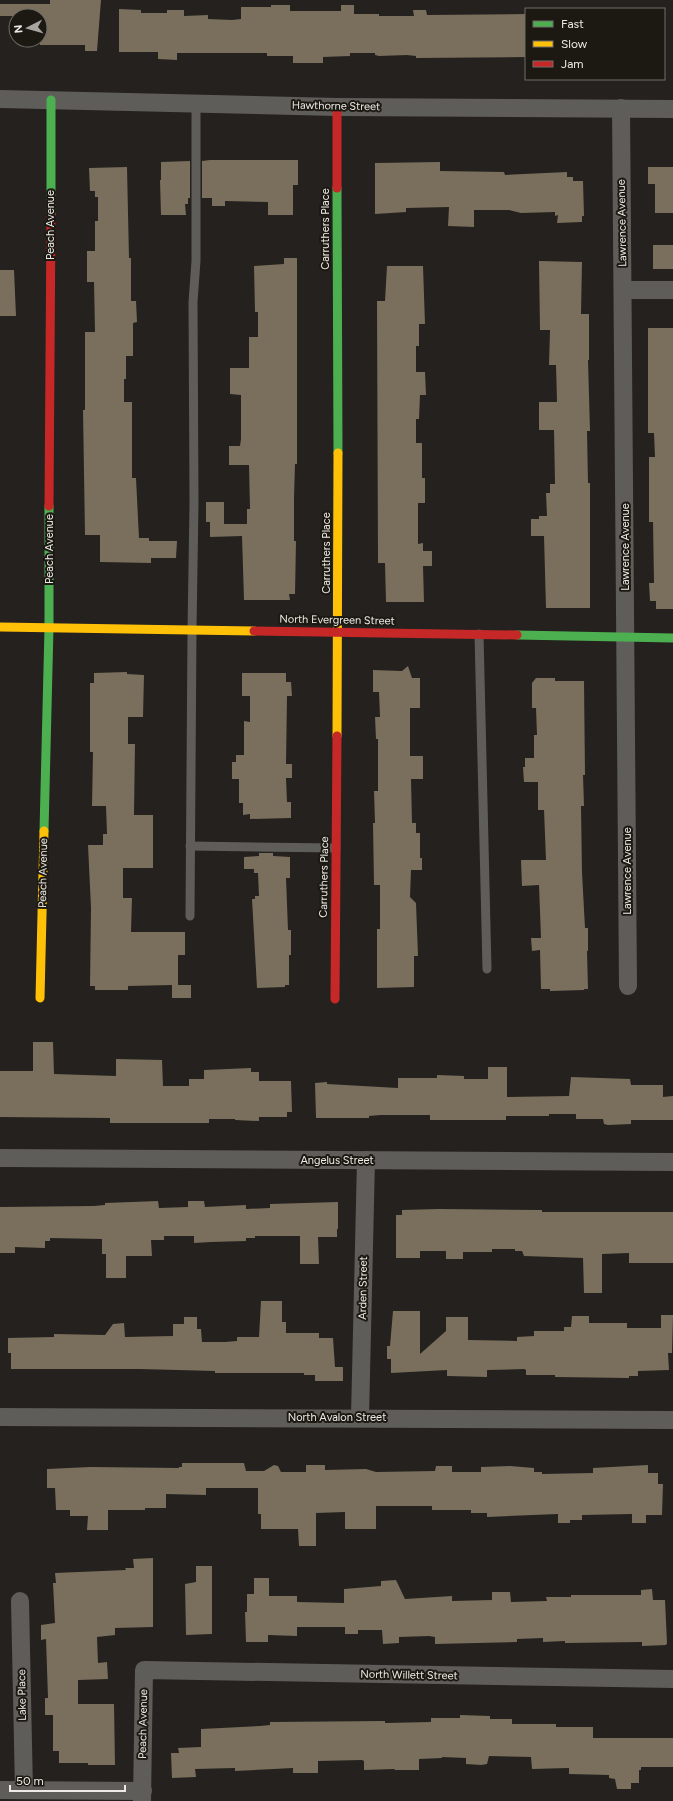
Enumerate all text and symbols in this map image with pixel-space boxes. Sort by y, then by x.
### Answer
north arrow [8,8,48,48]
legend [525,8,665,80]
text: Fast [561,17,584,31]
text: N [12,24,25,34]
text: Slow [561,37,588,51]
text: Jam [561,57,584,71]
street label: Hawthorne Street [292,99,380,113]
street label: Lawrence Avenue [615,179,629,267]
street label: Carruthers Place [319,188,332,270]
street label: Peach Avenue [44,190,57,260]
street label: Lawrence Avenue [619,503,632,591]
street label: Carruthers Place [320,512,333,594]
street label: Peach Avenue [43,514,56,584]
street label: North Evergreen Street [279,612,395,628]
street label: Lawrence Avenue [621,827,634,915]
street label: Carruthers Place [317,836,331,918]
street label: Peach Avenue [36,838,50,908]
street label: Angelus Street [300,1154,374,1167]
street label: Arden Street [356,1256,370,1320]
street label: North Avalon Street [288,1411,386,1424]
street label: North Willett Street [360,1668,458,1682]
street label: Lake Place [15,1669,29,1721]
street label: Peach Avenue [136,1689,150,1759]
scale bar [10,1767,125,1793]
text: 50 m [16,1774,44,1788]

